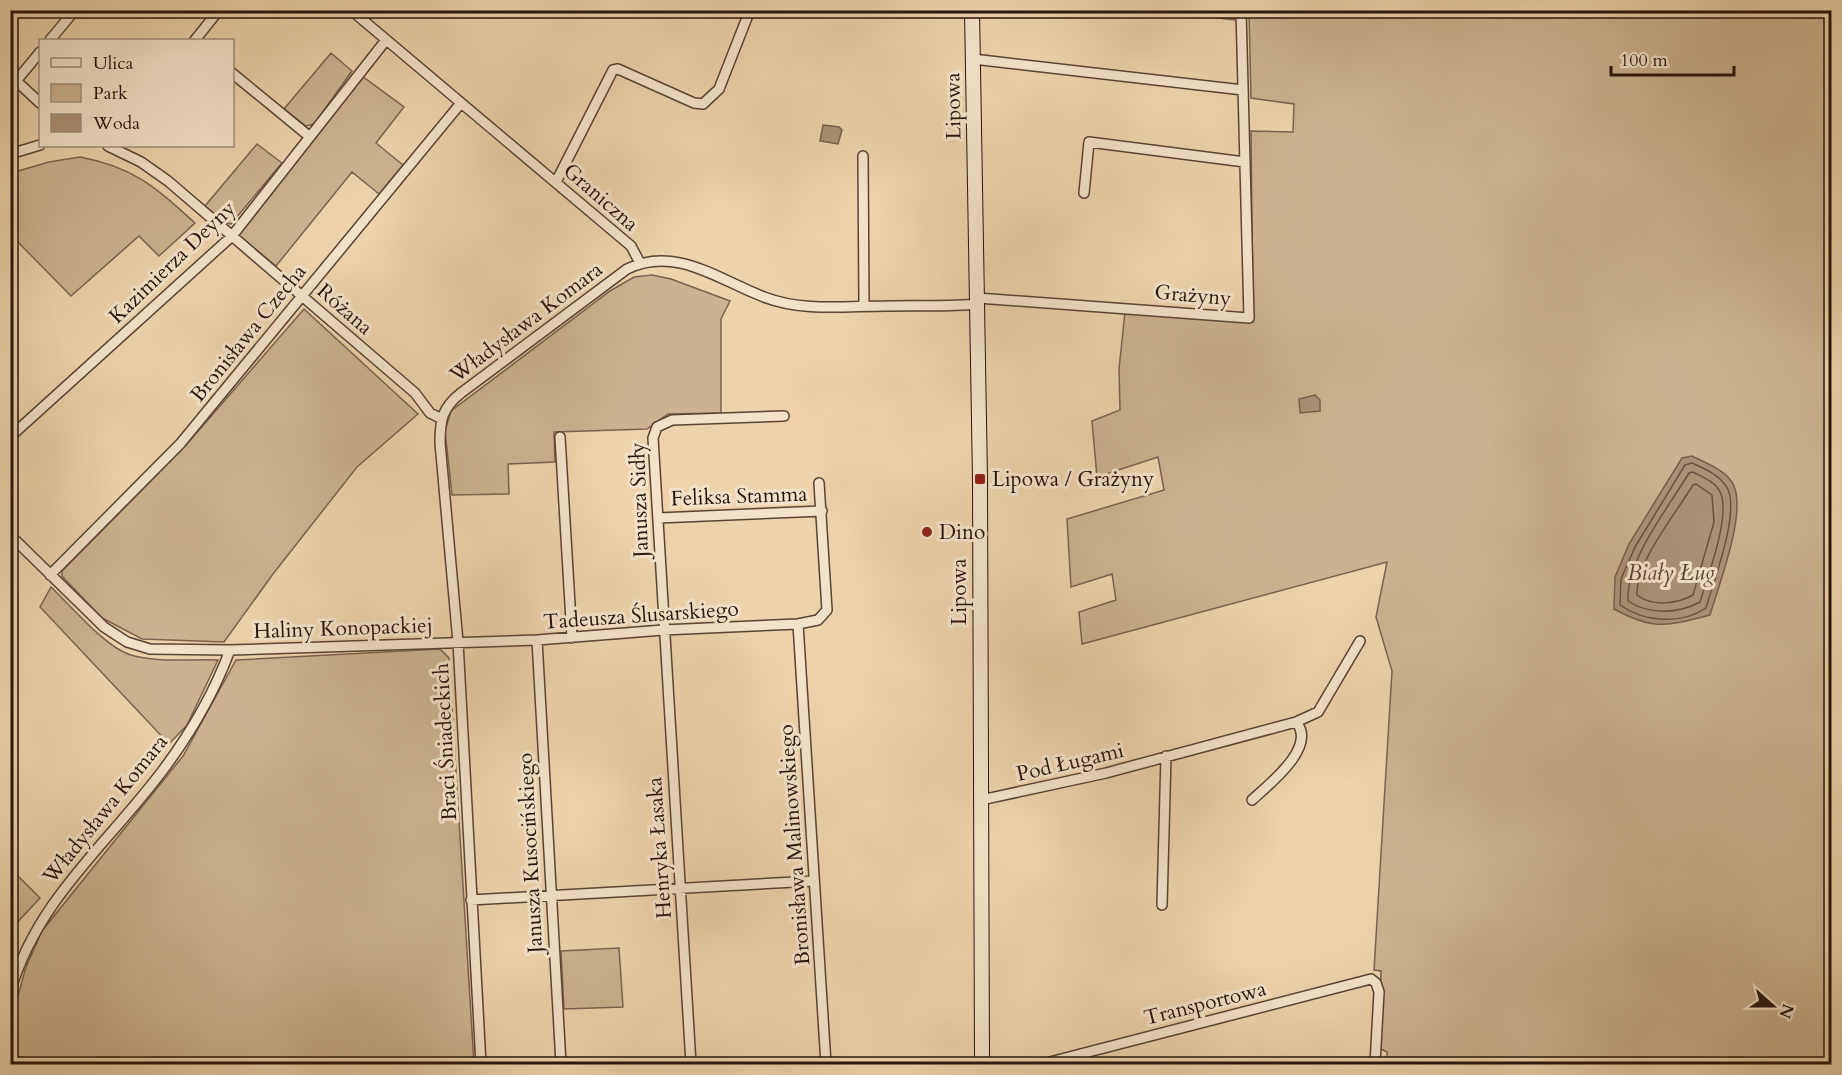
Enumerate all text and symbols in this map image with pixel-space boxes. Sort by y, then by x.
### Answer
legend [39,39,234,147]
scale bar [1611,39,1734,77]
text: 100 m [1620,48,1668,73]
text: Ulica [93,51,134,76]
street label: Lipowa [938,72,969,140]
text: Park [93,81,128,106]
text: Woda [92,111,140,136]
street label: Graniczna [557,157,645,238]
street label: Kazimierza Deyny [103,194,242,330]
street label: Władysława Komara [443,255,609,390]
street label: Bronisława Czecha [184,258,313,408]
street label: Różana [310,277,379,342]
street label: Grażyny [1153,278,1233,313]
street label: Janusza Sidły [623,442,656,561]
place label: Lipowa / Grażyny [992,465,1154,494]
marker: Lipowa / Grażyny [973,472,987,486]
street label: Feliksa Stamma [670,480,808,513]
place label: Dino [939,518,985,547]
marker: Dino [920,525,934,539]
street label: Lipowa [945,558,974,626]
water label: Biały Ług [1627,558,1715,588]
street label: Tadeusza Ślusarskiego [542,593,740,637]
street label: Haliny Konopackiej [253,611,433,646]
street label: Braci Śniadeckich [426,662,464,822]
street label: Bronisława Malinowskiego [772,723,817,967]
street label: Władysława Komara [35,729,175,891]
street label: Pod Ługami [1014,736,1127,789]
street label: Janusza Kusocińskiego [511,752,550,957]
street label: Henryka Łasaka [640,776,679,920]
street label: Transportowa [1141,974,1269,1033]
north arrow [1743,976,1803,1036]
text: N [1773,1001,1799,1022]

